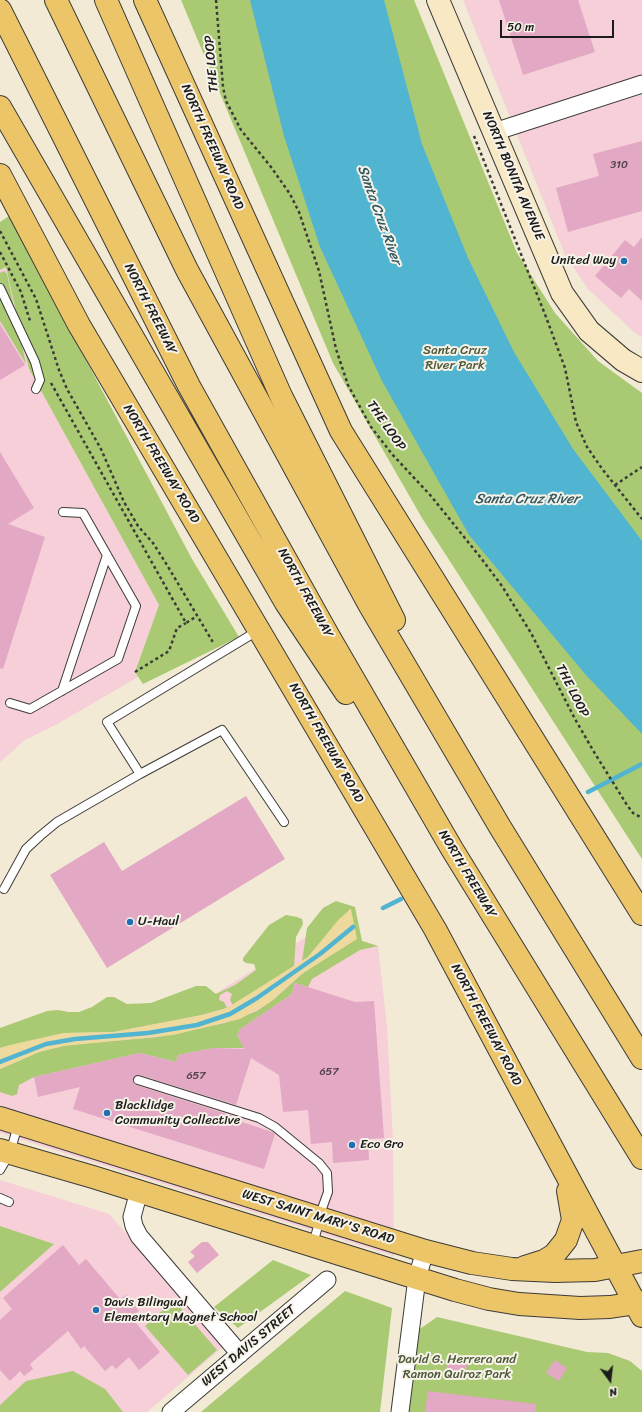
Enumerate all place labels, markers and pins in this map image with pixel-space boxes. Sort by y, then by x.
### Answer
place label: United Way [551,253,616,269]
marker: United Way [619,256,629,266]
place label: U-Haul [138,914,179,930]
marker: U-Haul [125,917,135,927]
place label: Blacklidge Community Collective [115,1098,240,1129]
marker: Blacklidge Community Collective [102,1108,112,1118]
place label: Eco Gro [360,1137,404,1153]
marker: Eco Gro [347,1140,357,1150]
place label: Davis Bilingual Elementary Magnet School [104,1295,257,1326]
marker: Davis Bilingual Elementary Magnet School [91,1305,101,1315]

